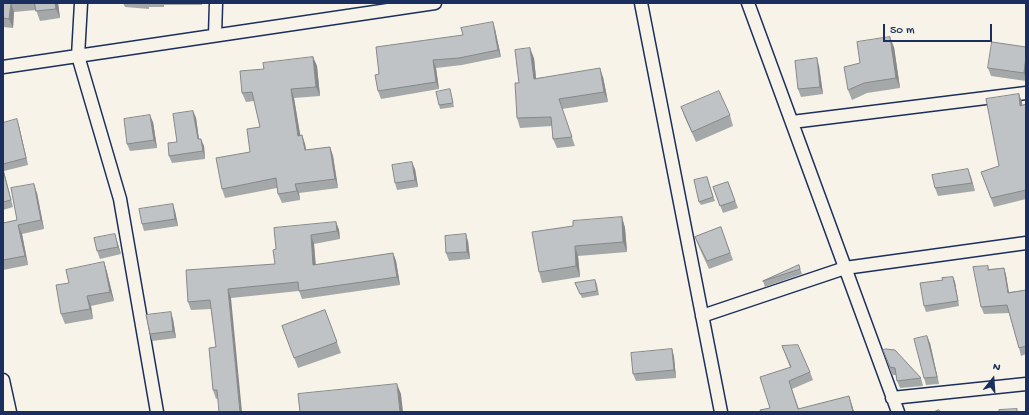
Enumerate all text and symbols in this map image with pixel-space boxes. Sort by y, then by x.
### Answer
scale bar [885,16,994,42]
text: 50 m [890,24,915,38]
north arrow [973,359,1013,399]
text: N [991,361,1002,374]

